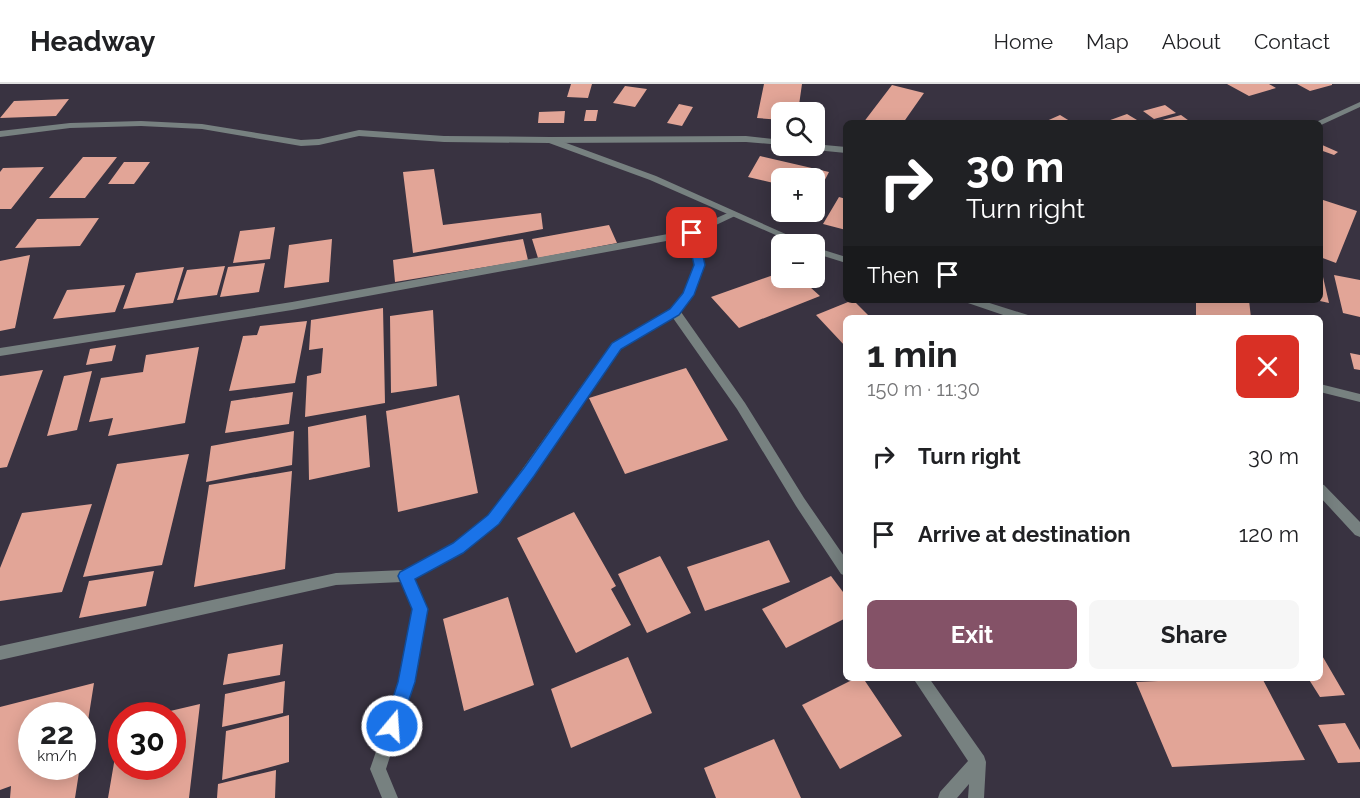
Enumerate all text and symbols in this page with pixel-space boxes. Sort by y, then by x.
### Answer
text: Headway [30,25,155,58]
text: Home [994,29,1053,54]
text: Map [1086,29,1129,54]
text: About [1162,29,1221,54]
text: Contact [1254,29,1330,54]
map controls [771,102,825,288]
button: search [771,102,825,156]
text: 30 m [966,143,1064,192]
icon: right [867,144,945,222]
button: + [771,168,825,222]
text: Turn right [966,193,1085,224]
pin [666,207,717,258]
icon: arrive [675,216,708,249]
button: − [771,234,825,288]
icon: arrive [931,258,964,291]
text: Then [867,262,919,288]
text: 1 min [867,333,958,375]
button: close [1236,335,1299,398]
text: 150 m · 11:30 [867,377,980,401]
icon: right [867,440,900,473]
text: Turn right [918,443,1021,469]
text: 30 m [1248,443,1299,469]
icon: arrive [867,518,900,551]
text: Arrive at destination [918,521,1131,547]
text: 120 m [1239,521,1299,547]
button: Exit [867,600,1077,669]
button: Share [1089,600,1299,669]
position arrow [360,694,424,758]
speed limit sign: 30 [108,702,186,780]
text: 22 [40,716,74,751]
text: km/h [37,747,77,765]

